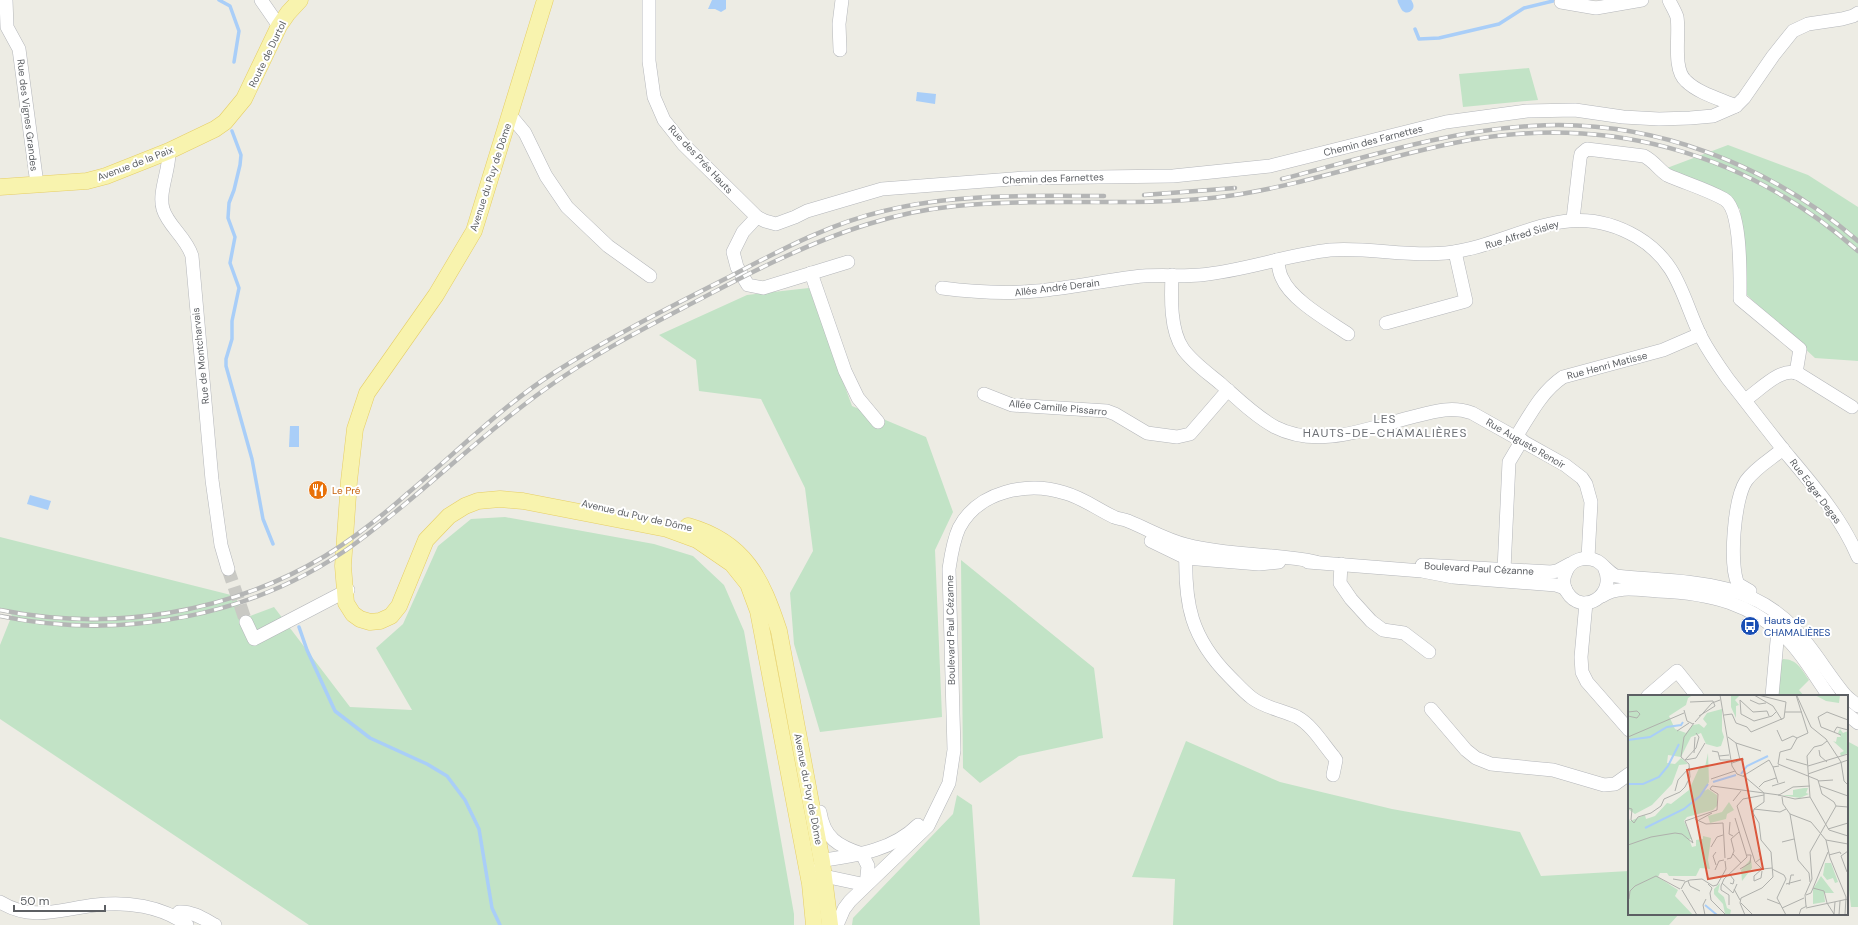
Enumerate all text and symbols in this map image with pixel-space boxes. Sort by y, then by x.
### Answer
street label: Route de Durtol [246,19,289,90]
street label: Rue des Vignes Grandes [14,58,41,172]
street label: Avenue du Puy de Dôme [467,121,514,233]
street label: Rue des Prés Hauts [665,122,736,196]
street label: Chemin des Farnettes [1322,122,1424,159]
street label: Avenue de la Paix [96,143,175,184]
street label: Chemin des Farnettes [1002,170,1104,187]
street label: Rue Alfred Sisley [1483,217,1561,252]
street label: Allée André Derain [1014,276,1101,299]
street label: Rue de Montcharvais [189,307,212,405]
street label: Rue Henri Matisse [1565,348,1649,382]
street label: Allée Camille Pissarro [1008,397,1108,418]
district label: LES HAUTS-DE-CHAMALIÈRES [1303,411,1467,441]
street label: Rue Auguste Renoir [1484,415,1568,472]
street label: Rue Edgar Degas [1787,456,1844,526]
restaurant icon: Le Pré [307,479,329,501]
place label: Le Pré [332,484,361,497]
street label: Avenue du Puy de Dôme [580,496,694,535]
street label: Boulevard Paul Cézanne [1424,559,1535,578]
street label: Boulevard Paul Cézanne [943,575,958,685]
place label: Hauts de CHAMALIÈRES [1764,614,1831,639]
bus stop icon: Hauts de CHAMALIÈRES [1739,615,1761,637]
inset map [1628,695,1848,915]
street label: Avenue du Puy de Dôme [791,732,826,846]
scale bar [14,887,105,913]
text: 50 m [20,893,49,909]

